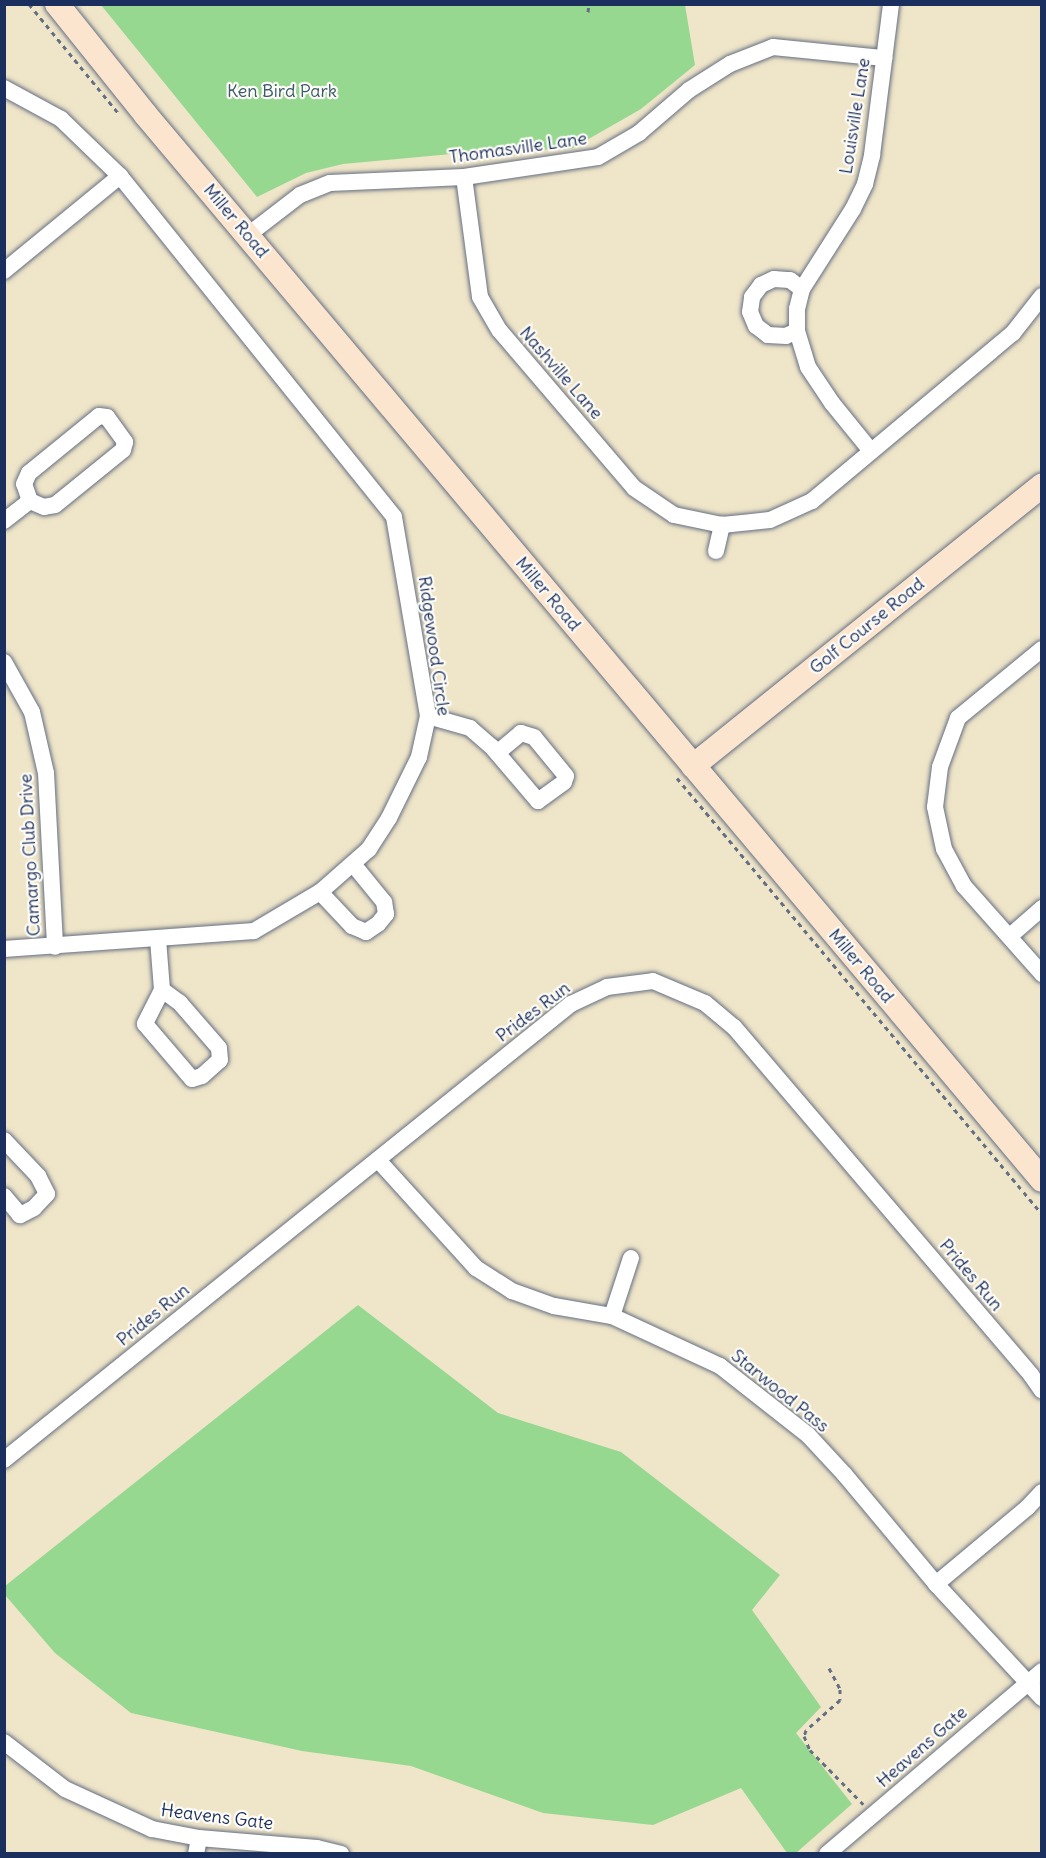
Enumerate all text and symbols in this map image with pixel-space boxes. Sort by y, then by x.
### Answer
street label: Louisville Lane [835,56,875,176]
park label: Ken Bird Park [227,80,337,102]
street label: Thomasville Lane [448,128,588,168]
street label: Miller Road [199,180,273,262]
street label: Nashville Lane [515,322,607,424]
street label: Miller Road [511,553,585,635]
street label: Golf Course Road [805,573,929,679]
street label: Ridgewood Circle [413,575,455,717]
street label: Camargo Club Drive [15,773,45,937]
street label: Miller Road [824,925,898,1007]
street label: Prides Run [492,977,574,1047]
street label: Prides Run [935,1235,1007,1315]
street label: Prides Run [112,1279,194,1351]
street label: Starwood Pass [727,1345,833,1437]
street label: Heavens Gate [872,1702,972,1792]
street label: Heavens Gate [160,1799,274,1835]

